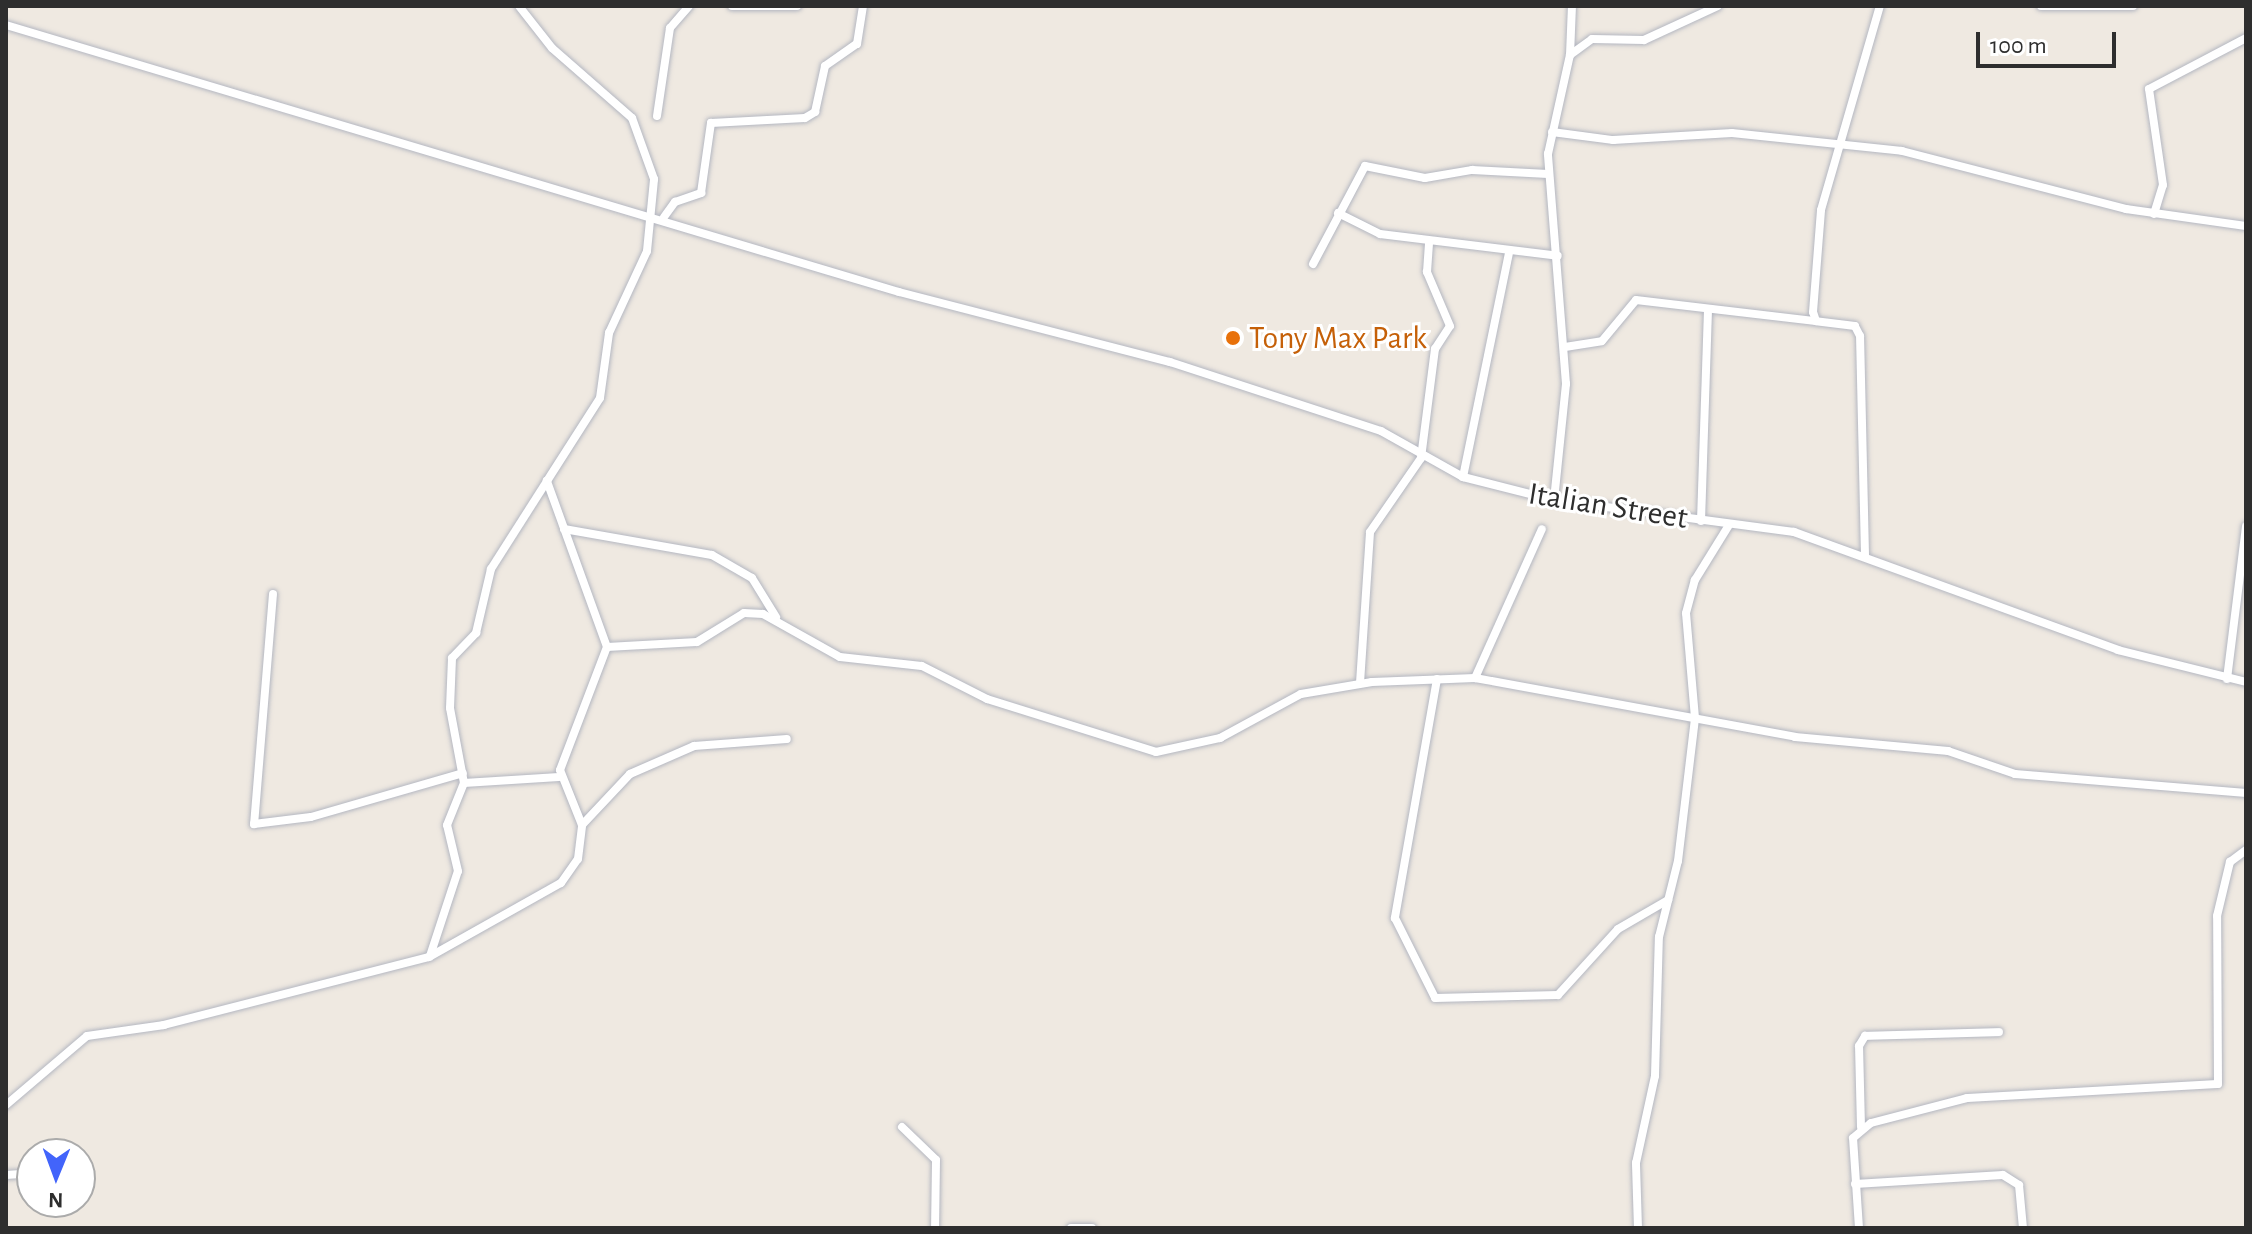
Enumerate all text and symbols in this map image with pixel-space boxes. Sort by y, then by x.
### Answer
scale bar [1980,16,2120,66]
text: 100 m [1990,34,2047,58]
place label: Tony Max Park [1249,319,1427,357]
marker: Tony Max Park [1224,329,1242,347]
street label: Italian Street [1526,474,1690,538]
north arrow [16,1138,96,1218]
text: N [48,1189,63,1211]

